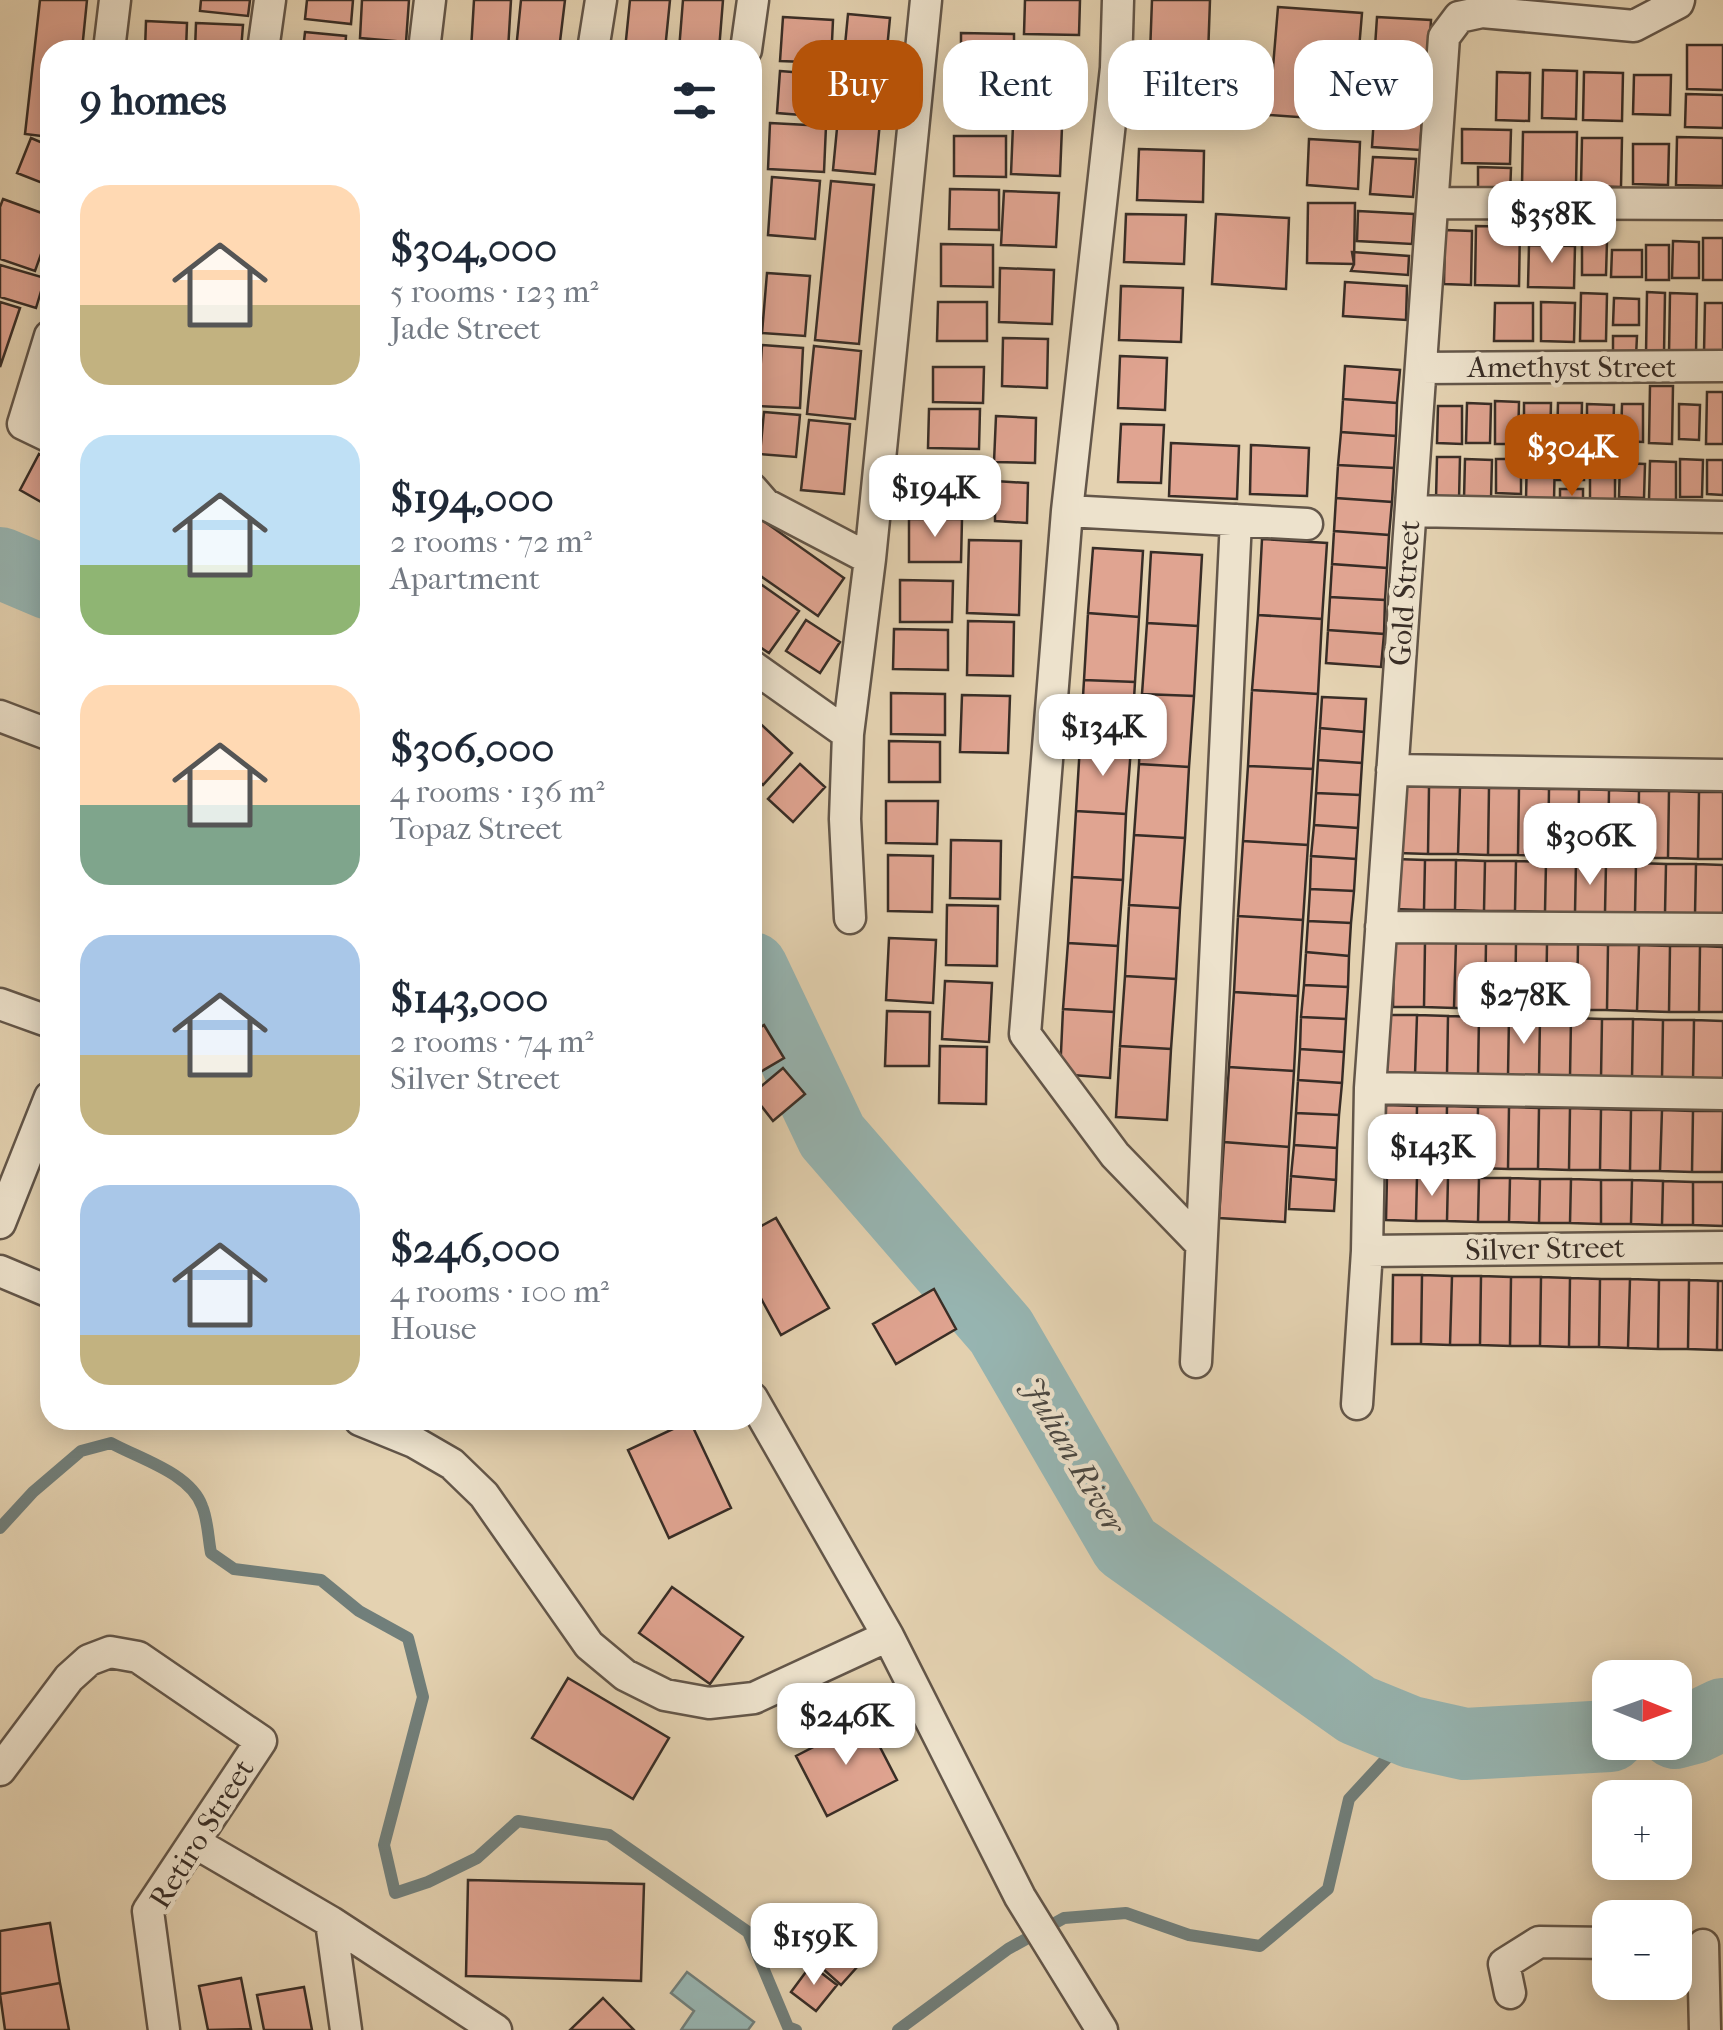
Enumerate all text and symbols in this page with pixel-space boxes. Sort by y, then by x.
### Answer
chip: Buy [792,40,923,130]
chip: Rent [943,40,1088,130]
chip: Filters [1108,40,1274,130]
chip: New [1294,40,1433,130]
icon: filters [667,73,722,128]
text: 9 homes [80,76,227,125]
pin: $358K [1482,181,1622,266]
text: $358K [1510,195,1594,232]
text: $304,000 [390,224,557,273]
icon: home [160,225,280,345]
text: 5 rooms · 123 m² [390,273,599,310]
text: Jade Street [390,310,541,347]
street label: Amethyst Street [1467,350,1677,385]
pin: $304K [1502,414,1642,499]
text: $304K [1527,428,1617,465]
pin: $194K [865,455,1005,540]
text: $194K [891,469,979,506]
text: $194,000 [390,474,554,523]
icon: home [160,475,280,595]
street label: Gold Street [1382,519,1428,667]
text: 2 rooms · 72 m² [390,523,592,560]
text: Apartment [390,560,540,597]
pin: $134K [1033,694,1173,779]
text: $134K [1061,708,1145,745]
text: $306,000 [390,724,554,773]
icon: home [160,725,280,845]
text: 4 rooms · 136 m² [390,773,604,810]
pin: $306K [1520,803,1660,888]
text: Topaz Street [390,810,562,847]
text: $306K [1546,817,1634,854]
pin: $278K [1454,962,1594,1047]
text: $143,000 [390,974,548,1023]
icon: home [160,975,280,1095]
text: $278K [1480,976,1568,1013]
text: 2 rooms · 74 m² [390,1023,594,1060]
text: Silver Street [390,1060,560,1097]
pin: $143K [1362,1114,1502,1199]
text: $143K [1390,1128,1474,1165]
text: $246,000 [390,1224,560,1273]
icon: home [160,1225,280,1345]
street label: Silver Street [1465,1230,1625,1268]
text: 4 rooms · 100 m² [390,1273,609,1310]
text: House [390,1310,477,1347]
water label: Julian River [1013,1370,1134,1542]
north arrow [1592,1660,1692,1760]
map controls [1592,1660,1692,2000]
pin: $246K [776,1683,916,1768]
text: $246K [799,1697,893,1734]
street label: Retiro Street [142,1753,262,1915]
button: + [1592,1780,1692,1880]
button: − [1592,1900,1692,2000]
pin: $159K [744,1903,884,1988]
text: $159K [773,1917,855,1954]

